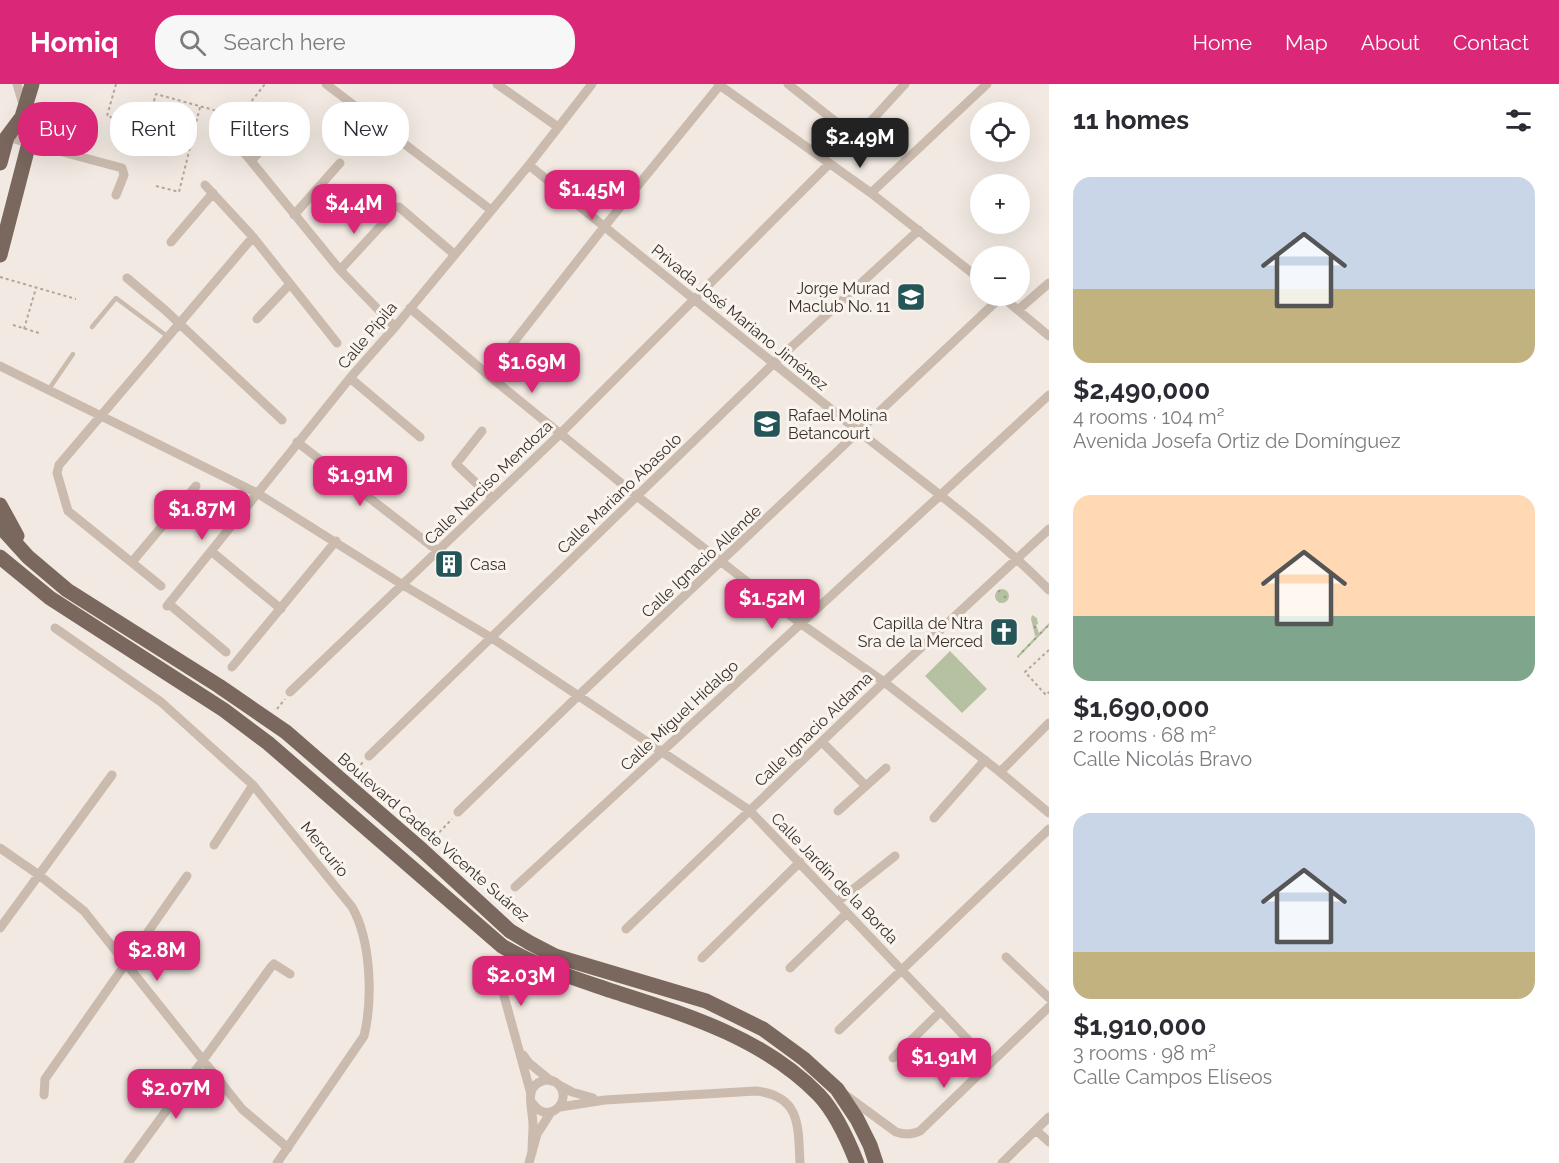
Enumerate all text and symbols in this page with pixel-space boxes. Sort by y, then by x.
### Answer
search box [155,15,575,69]
text: Homiq [30,26,119,59]
icon: search [176,26,209,59]
text: Search here [224,29,346,55]
text: Home [1193,30,1252,55]
text: Map [1285,30,1328,55]
text: About [1361,30,1420,55]
text: Contact [1453,30,1529,55]
chip: Buy [18,102,98,156]
chip: Rent [110,102,197,156]
chip: Filters [209,102,310,156]
chip: New [322,102,409,156]
map controls [970,102,1030,306]
button: locate [970,102,1030,162]
icon: filters [1502,104,1535,137]
text: 11 homes [1073,105,1189,135]
pin: $2.49M [811,118,909,169]
text: $2.49M [826,125,894,149]
pin: $1.45M [543,170,641,221]
button: + [970,174,1030,234]
text: $1.45M [559,177,625,201]
pin: $4.4M [312,184,396,235]
text: $4.4M [325,191,383,215]
icon: home [1250,216,1358,324]
street label: Privada José Mariano Jiménez [648,240,832,395]
button: − [970,246,1030,306]
place label: Jorge Murad Maclub No. 11 [789,279,890,316]
school or university icon: Jorge Murad Maclub No. 11 [895,281,927,313]
street label: Calle Pípila [334,298,401,373]
pin: $1.69M [483,343,581,394]
text: $1.69M [498,350,566,374]
text: $2,490,000 [1073,375,1210,405]
text: 4 rooms · 104 m² [1073,405,1225,429]
place label: Rafael Molina Betancourt [788,406,888,443]
school or university icon: Rafael Molina Betancourt [751,408,783,440]
street label: Calle Narciso Mendoza [420,416,556,548]
street label: Calle Mariano Abasolo [553,429,685,558]
text: Avenida Josefa Ortiz de Domínguez [1073,429,1401,453]
pin: $1.91M [311,456,409,507]
text: $1.91M [327,463,393,487]
pin: $1.87M [153,490,251,541]
text: $1.87M [168,497,236,521]
street label: Calle Ignacio Allende [638,501,765,622]
icon: home [1250,534,1358,642]
building icon: Casa [433,548,465,580]
place label: Casa [470,555,506,574]
pin: $1.52M [723,579,821,630]
text: $1.52M [739,586,805,610]
place label: Capilla de Ntra Sra de la Merced [858,614,983,651]
church icon: Capilla de Ntra Sra de la Merced [988,616,1020,648]
street label: Calle Miguel Hidalgo [617,656,742,775]
street label: Calle Ignacio Aldama [751,668,876,790]
text: $1,690,000 [1073,693,1209,723]
text: 2 rooms · 68 m² [1073,723,1216,747]
text: Calle Nicolás Bravo [1073,747,1252,771]
street label: Boulevard Cadete Vicente Suárez [334,749,533,926]
street label: Calle Jardín de la Borda [767,809,902,948]
street label: Mercurio [297,818,353,881]
icon: home [1250,852,1358,960]
pin: $2.8M [115,931,199,982]
text: $2.8M [128,938,186,962]
pin: $2.03M [472,956,570,1007]
text: $2.03M [486,963,556,987]
text: $1,910,000 [1073,1011,1206,1041]
pin: $1.91M [895,1038,993,1089]
text: 3 rooms · 98 m² [1073,1041,1216,1065]
text: $1.91M [911,1045,977,1069]
text: Calle Campos Elíseos [1073,1065,1272,1089]
pin: $2.07M [127,1069,225,1120]
text: $2.07M [141,1076,211,1100]

